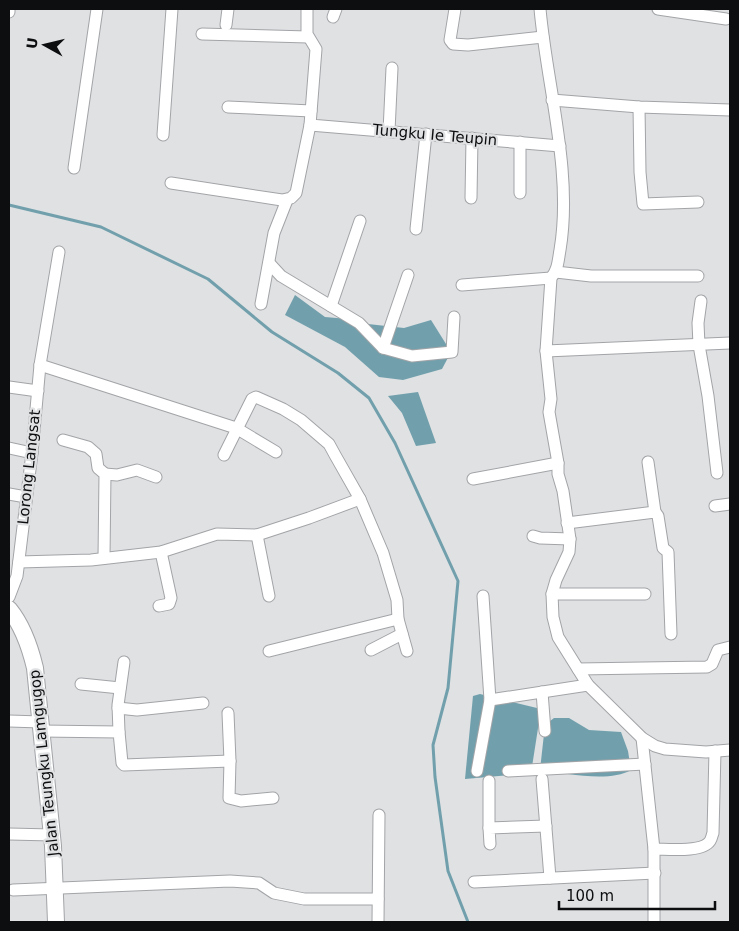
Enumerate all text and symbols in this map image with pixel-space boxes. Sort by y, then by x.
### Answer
north arrow [20,20,70,70]
text: U [23,36,41,50]
street label: Tungku Ie Teupin [371,121,498,149]
street label: Lorong Langsat [14,408,44,525]
street label: Jalan Teungku Lamgugop [25,669,63,858]
scale bar [559,878,715,910]
text: 100 m [566,887,614,905]

